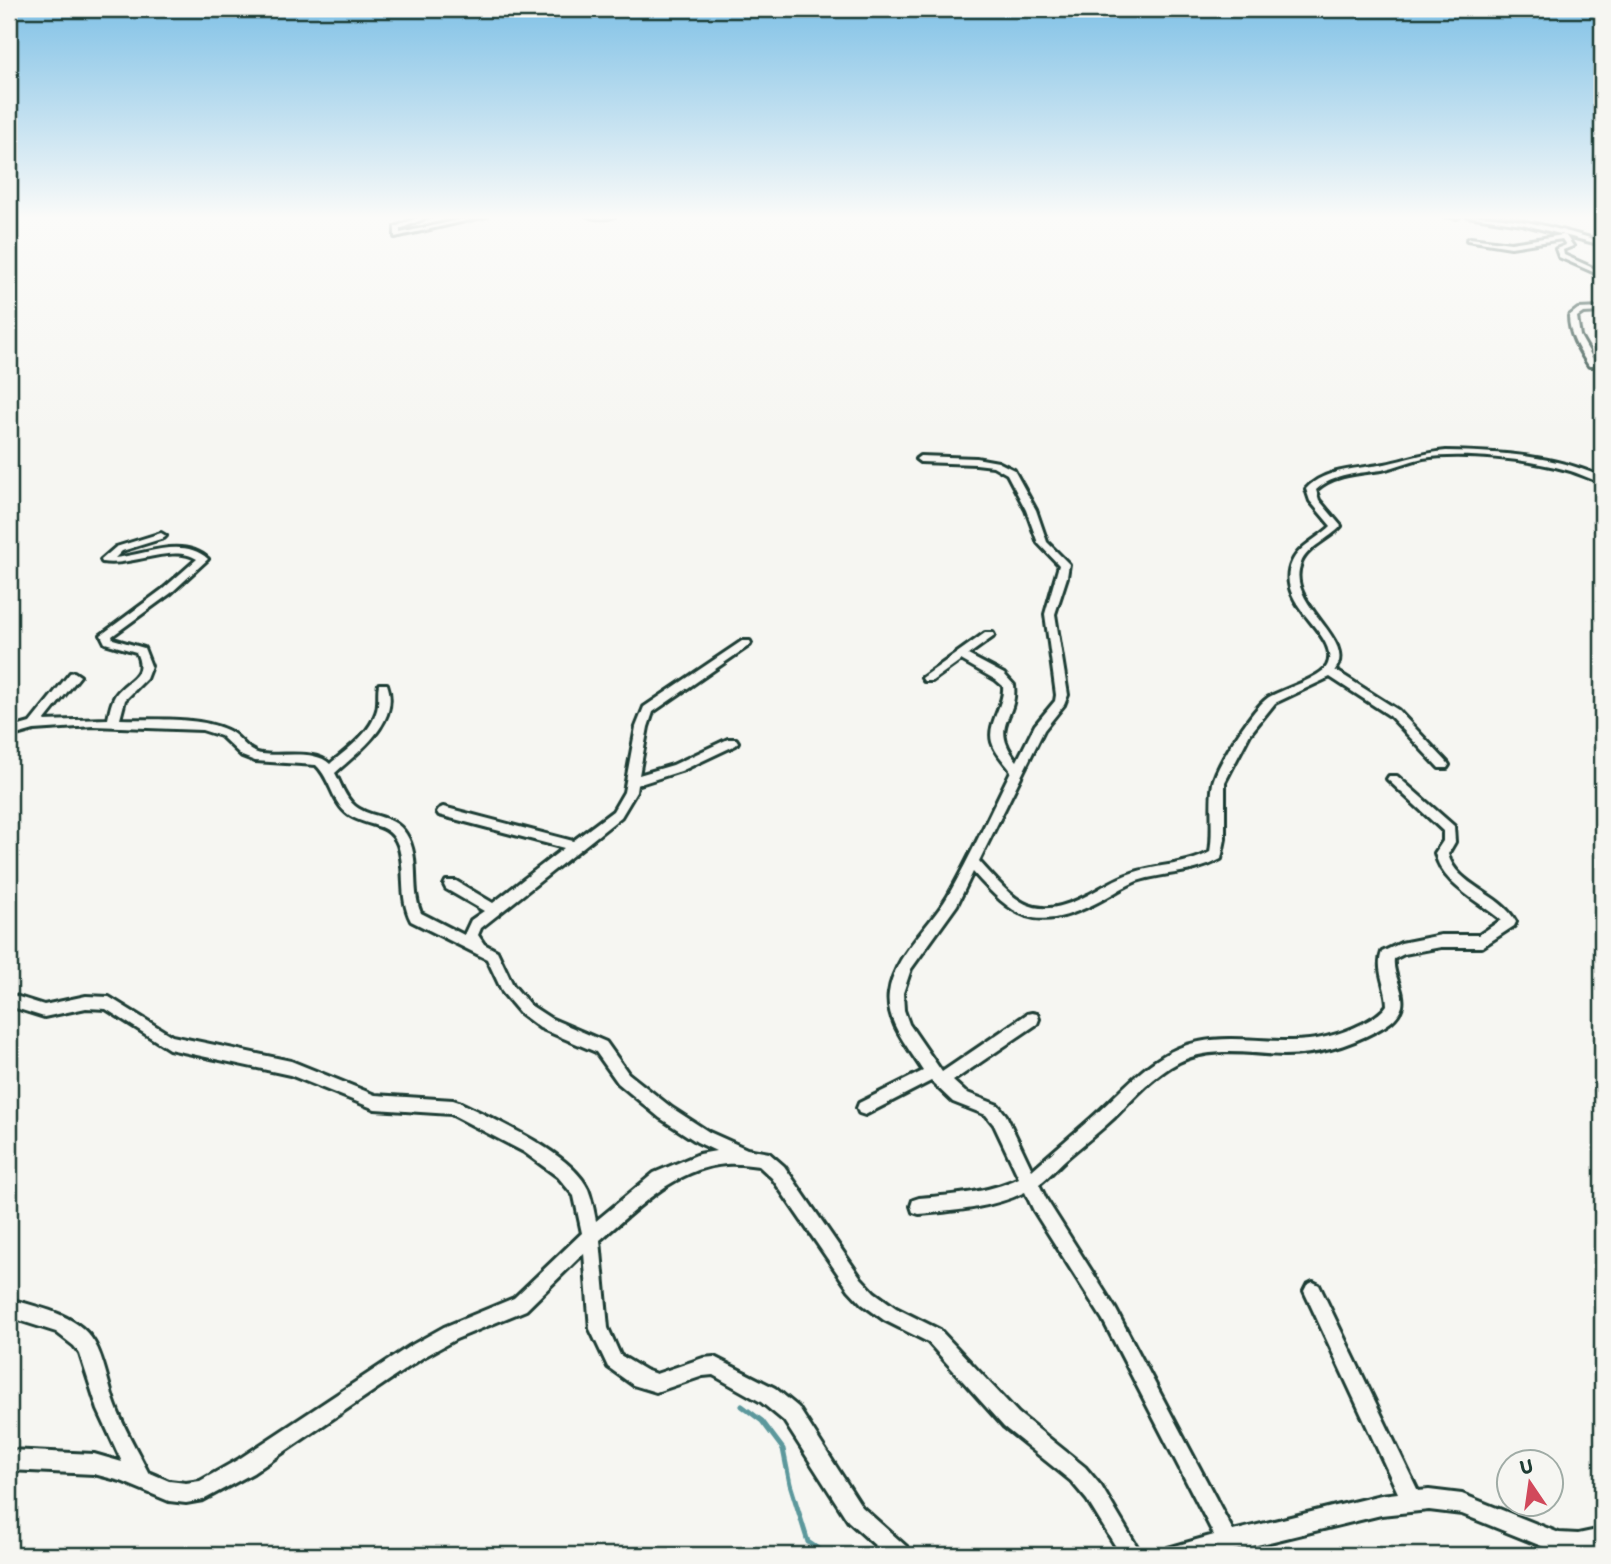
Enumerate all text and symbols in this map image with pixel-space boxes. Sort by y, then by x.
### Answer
north arrow [1496,1448,1566,1518]
text: U [1517,1453,1535,1481]

